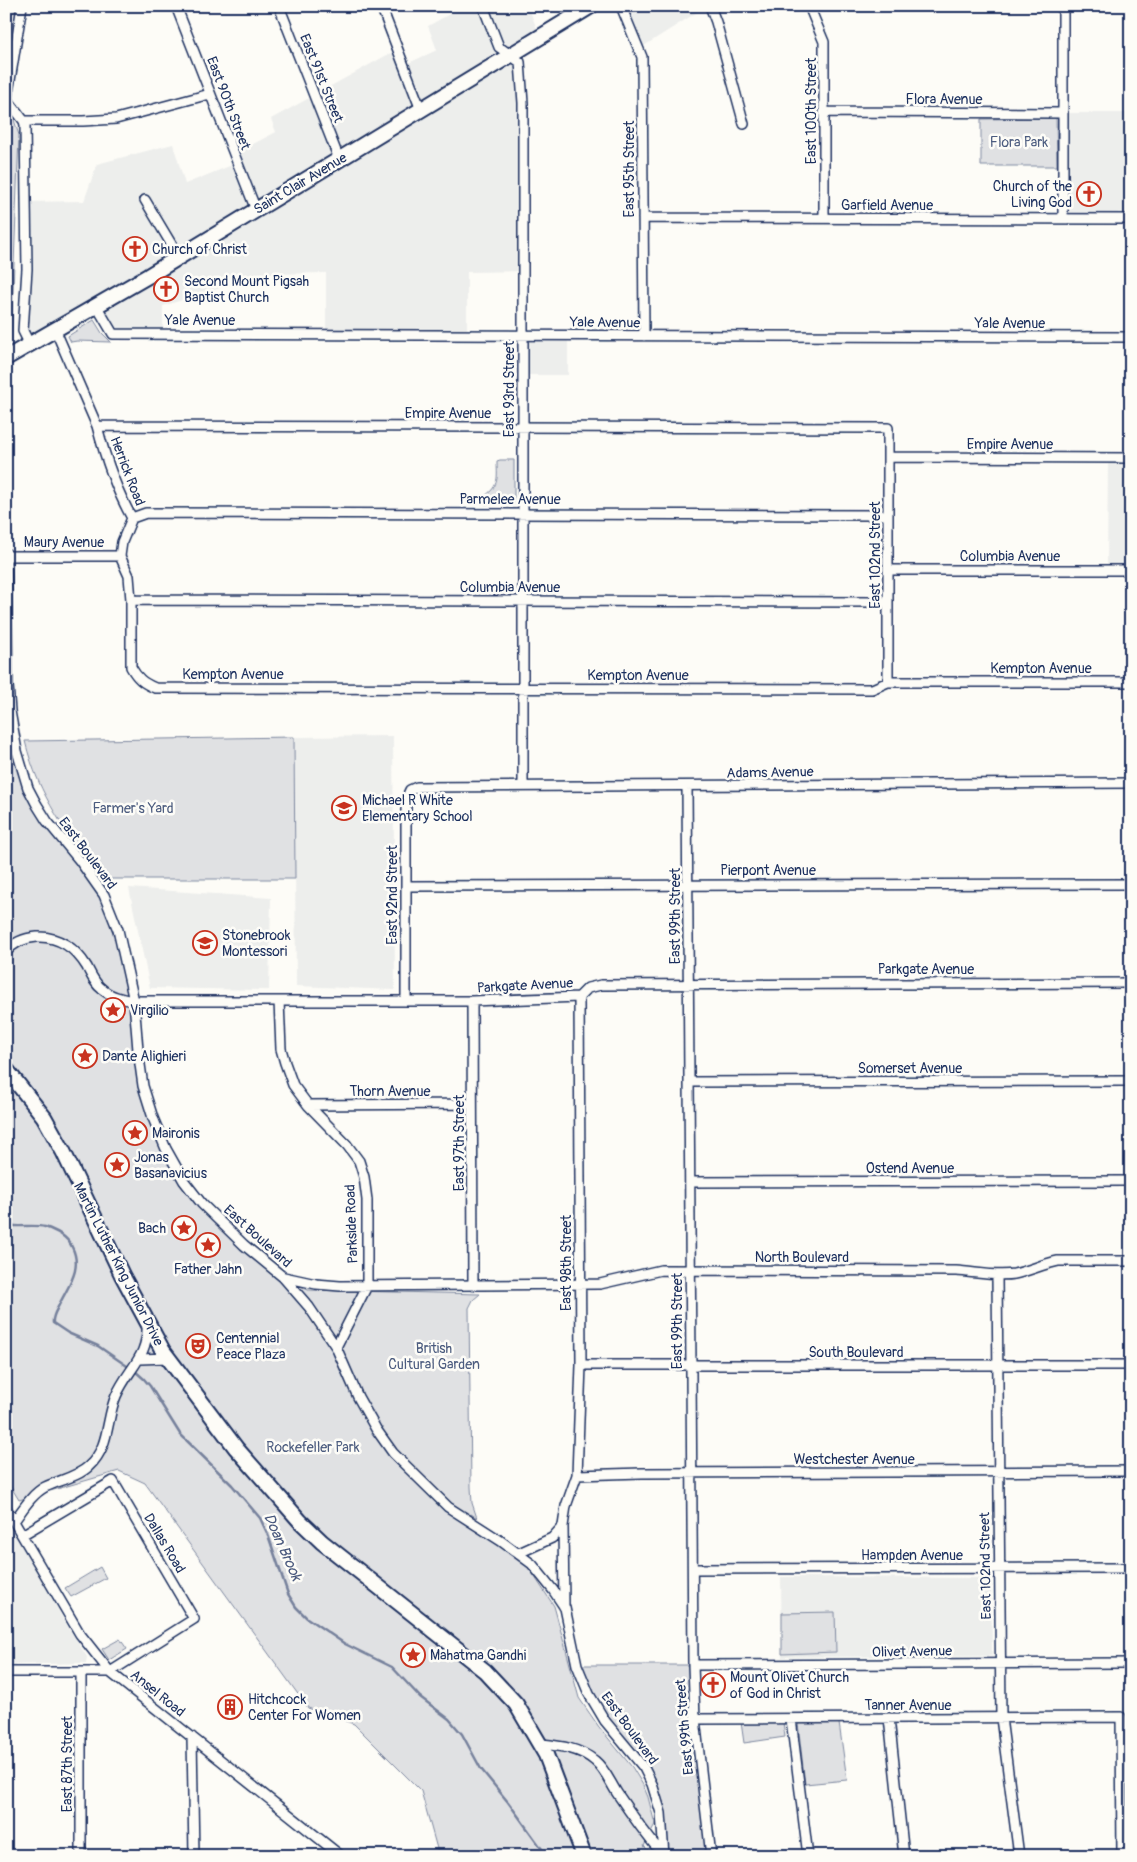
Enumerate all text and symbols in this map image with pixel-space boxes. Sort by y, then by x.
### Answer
street label: East 91st Street [296,31,347,125]
street label: East 90th Street [203,54,254,153]
street label: East 100th Street [803,57,820,164]
street label: Flora Avenue [906,91,983,108]
street label: East 95th Street [621,120,638,217]
park label: Flora Park [990,134,1048,151]
street label: Saint Clair Avenue [251,149,350,218]
place label: Church of the Living God [993,178,1072,211]
church icon: Church of the Living God [1076,181,1102,207]
street label: Garfield Avenue [841,197,933,214]
church icon: Church of Christ [122,236,148,262]
place label: Church of Christ [152,241,247,258]
place label: Second Mount Pigsah Baptist Church [184,273,309,306]
church icon: Second Mount Pigsah Baptist Church [153,276,179,302]
street label: Yale Avenue [164,312,235,329]
street label: Yale Avenue [569,313,640,332]
street label: Yale Avenue [974,315,1045,332]
street label: East 93rd Street [501,340,518,437]
street label: Empire Avenue [405,405,491,422]
street label: Herrick Road [107,434,149,508]
street label: Empire Avenue [967,436,1053,453]
street label: Parmelee Avenue [459,491,561,508]
street label: East 102nd Street [867,501,884,609]
street label: Maury Avenue [24,534,104,551]
street label: Columbia Avenue [960,548,1060,565]
street label: Columbia Avenue [460,579,560,596]
street label: Kempton Avenue [990,660,1092,677]
street label: Kempton Avenue [182,666,284,683]
street label: Kempton Avenue [587,667,689,684]
street label: Adams Avenue [726,763,814,782]
place label: Michael R White Elementary School [362,792,473,825]
school or university icon: Michael R White Elementary School [331,795,357,821]
park label: Farmer's Yard [92,800,174,817]
street label: East Boulevard [55,814,120,893]
street label: East 92nd Street [384,845,401,945]
street label: Pierpont Avenue [720,862,816,879]
street label: East 99th Street [667,867,684,964]
place label: Stonebrook Montessori [222,927,291,960]
school or university icon: Stonebrook Montessori [192,930,218,956]
street label: Parkgate Avenue [878,961,974,978]
street label: Parkgate Avenue [477,974,574,997]
place icon: Virgilio [100,997,126,1023]
place label: Virgilio [130,1002,169,1019]
place icon: Dante Alighieri [72,1043,98,1069]
place label: Dante Alighieri [102,1048,186,1065]
street label: Somerset Avenue [858,1060,962,1077]
street label: Thorn Avenue [350,1083,431,1100]
street label: East 97th Street [451,1094,468,1191]
place icon: Maironis [122,1120,148,1146]
place label: Maironis [152,1125,201,1142]
place label: Jonas Basanavicius [134,1149,208,1182]
place icon: Jonas Basanavicius [104,1152,130,1178]
street label: Ostend Avenue [866,1160,954,1177]
street label: Martin Luther King Junior Drive [70,1180,167,1349]
street label: Parkside Road [342,1184,361,1264]
street label: East Boulevard [220,1201,295,1271]
place icon: Bach [171,1215,197,1241]
street label: East 98th Street [558,1215,575,1311]
place label: Bach [138,1220,166,1237]
place icon: Father Jahn [195,1232,221,1258]
street label: North Boulevard [755,1249,849,1266]
place label: Father Jahn [174,1261,242,1278]
street label: East 99th Street [669,1272,686,1369]
place label: Centennial Peace Plaza [216,1330,286,1363]
theatre icon: Centennial Peace Plaza [185,1333,211,1359]
park label: British Cultural Garden [388,1340,480,1373]
street label: South Boulevard [808,1344,904,1361]
park label: Rockefeller Park [266,1439,360,1456]
street label: Westchester Avenue [793,1451,915,1468]
street label: Dallas Road [140,1510,189,1576]
water label: Doan Brook [259,1511,307,1585]
street label: East 102nd Street [976,1512,995,1620]
street label: Hampden Avenue [861,1547,963,1564]
place icon: Mahatma Gandhi [400,1642,426,1668]
street label: Olivet Avenue [872,1642,952,1661]
place label: Mahatma Gandhi [430,1647,527,1664]
street label: Ansel Road [127,1666,188,1721]
place label: Mount Olivet Church of God in Christ [730,1669,849,1702]
church icon: Mount Olivet Church of God in Christ [700,1672,726,1698]
street label: East 99th Street [672,1678,697,1776]
street label: East Boulevard [597,1689,662,1768]
place label: Hitchcock Center For Women [248,1691,361,1724]
building icon: Hitchcock Center For Women [217,1694,243,1720]
street label: Tanner Avenue [865,1697,952,1714]
street label: East 87th Street [59,1715,76,1812]

